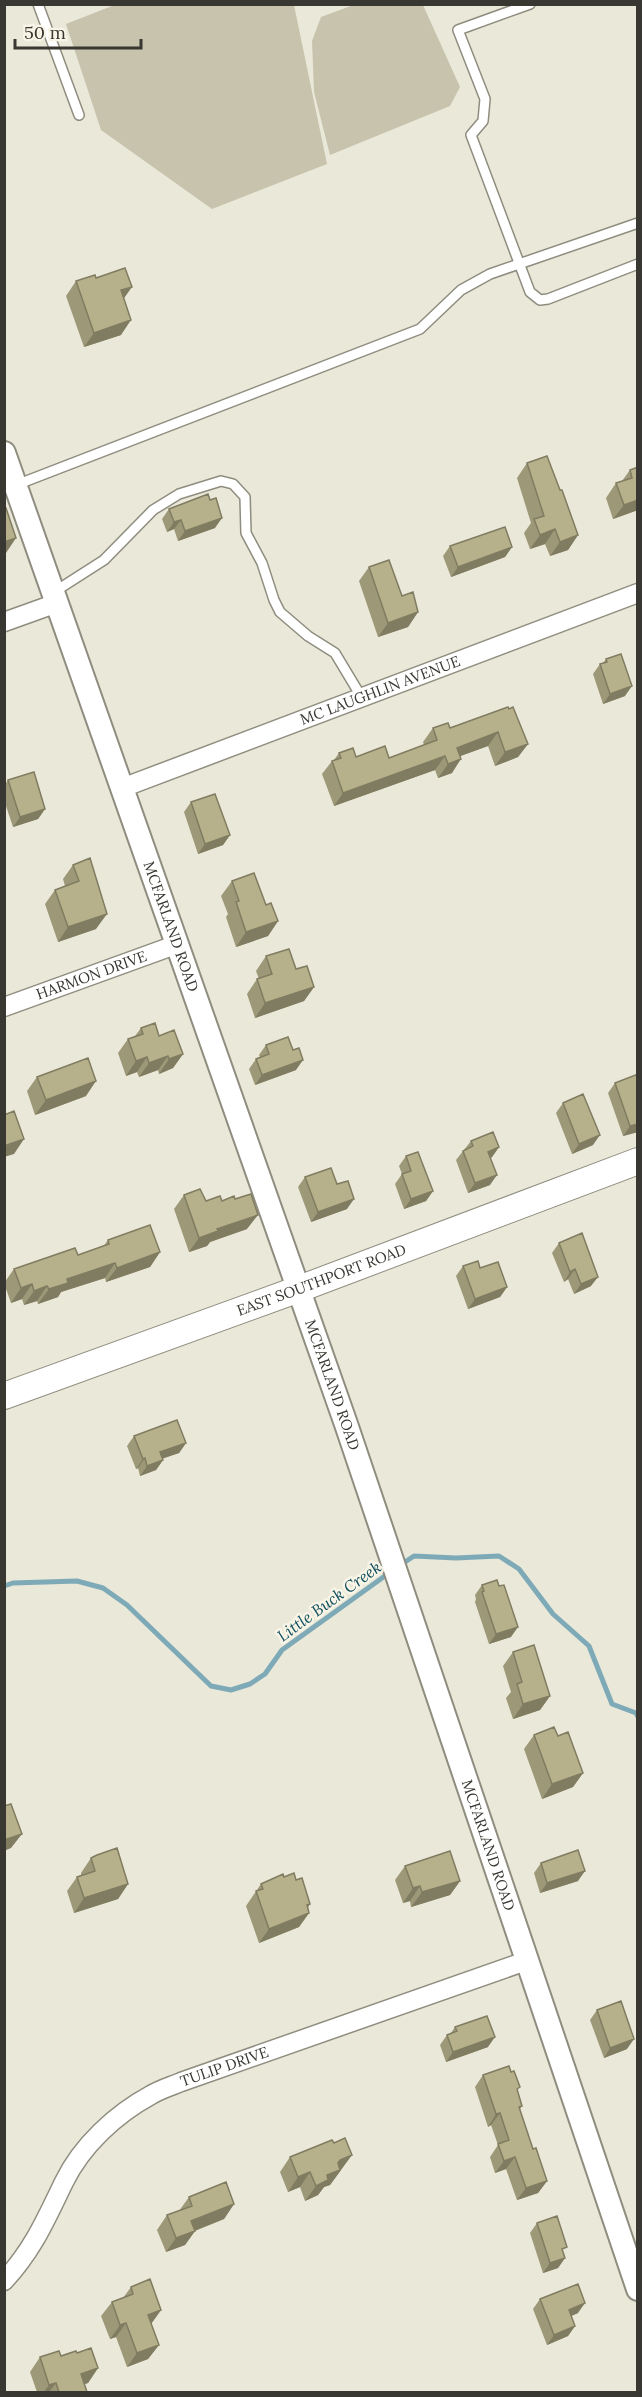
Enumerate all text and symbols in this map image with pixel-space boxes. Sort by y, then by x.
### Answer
scale bar [15,12,141,50]
text: 50 m [24,21,66,44]
street label: MC LAUGHLIN AVENUE [297,651,463,729]
street label: MCFARLAND ROAD [139,858,203,994]
street label: HARMON DRIVE [33,946,149,1004]
street label: EAST SOUTHPORT ROAD [234,1239,409,1320]
street label: MCFARLAND ROAD [301,1317,364,1453]
water label: Little Buck Creek [273,1557,385,1645]
street label: MCFARLAND ROAD [458,1777,520,1913]
street label: TULIP DRIVE [178,2042,271,2091]

